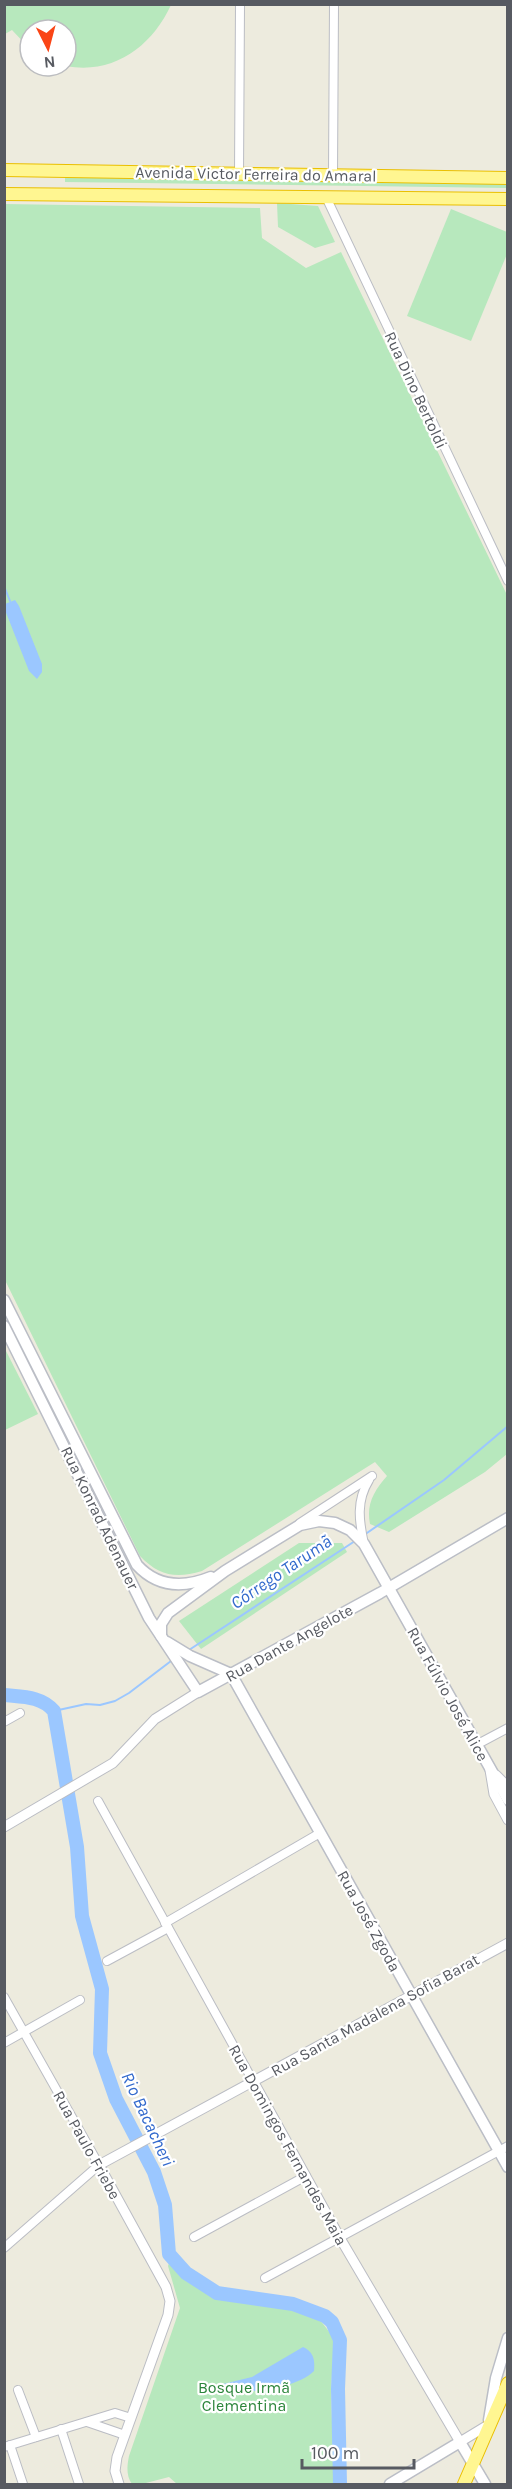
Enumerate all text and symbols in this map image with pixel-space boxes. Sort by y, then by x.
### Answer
north arrow [18,18,78,78]
text: N [43,52,56,72]
street label: Avenida Victor Ferreira do Amaral [135,162,377,186]
street label: Rua Dino Bertoldi [381,328,451,452]
street label: Rua Konrad Adenauer [57,1443,143,1593]
water label: Córrego Tarumã [226,1530,336,1614]
street label: Rua Dante Angelote [222,1600,356,1686]
street label: Rua Fúlvio José Alice [403,1624,493,1764]
street label: Rua José Zgoda [333,1867,405,1975]
street label: Rua Santa Madalena Sofia Barat [268,1950,482,2080]
street label: Rua Domingos Fernandes Maia [225,2041,351,2249]
water label: Rio Bacacheri [117,2068,179,2170]
street label: Rua Paulo Friebe [49,2087,125,2203]
park label: Bosque Irmã Clementina [198,2378,290,2415]
scale bar [302,2432,414,2470]
text: 100 m [311,2442,359,2464]

